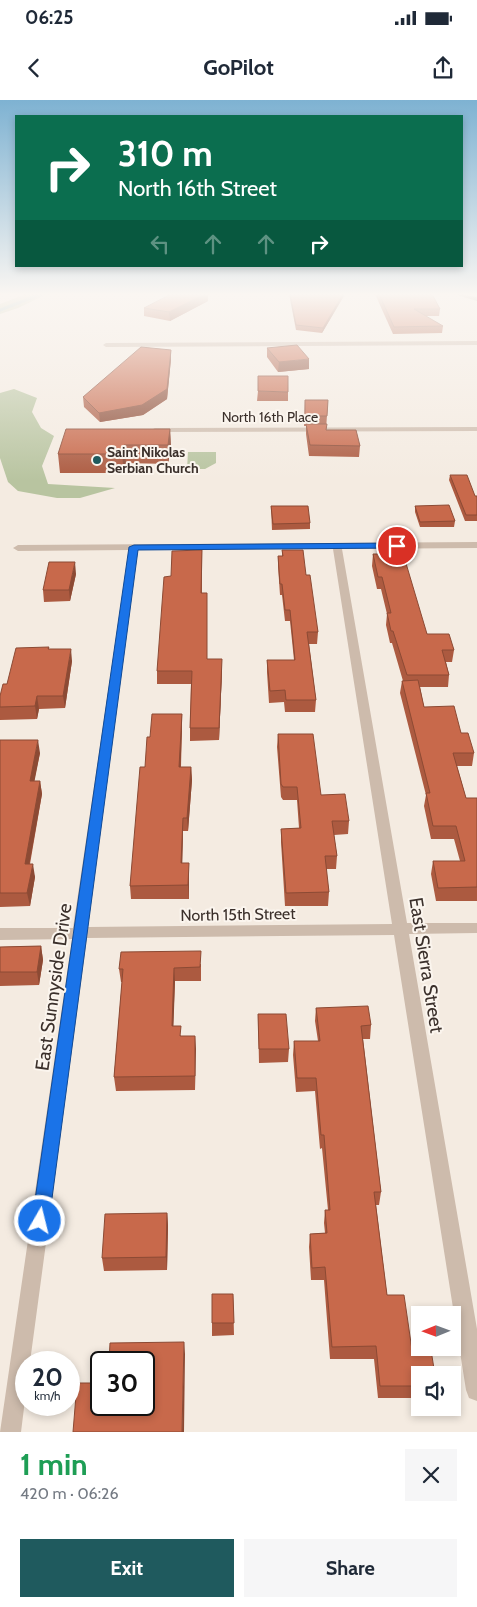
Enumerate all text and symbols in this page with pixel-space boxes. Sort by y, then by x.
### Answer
text: 06:25 [25,6,74,29]
icon: back [20,54,48,82]
text: GoPilot [203,54,274,81]
icon: share [429,54,457,82]
text: 310 m [118,132,213,175]
icon: right [35,135,100,200]
text: North 16th Street [118,175,277,202]
icon: left [146,230,174,258]
icon: ahead [199,230,227,258]
icon: ahead [252,230,280,258]
icon: right [305,230,333,258]
street label: North 16th Place [222,408,318,426]
place label: Saint Nikolas Serbian Church [107,443,199,477]
marker: Saint Nikolas Serbian Church [91,454,103,466]
pin [376,525,418,567]
icon: arrive [383,532,411,560]
street label: East Sierra Street [404,896,449,1035]
street label: East Sunnyside Drive [30,902,77,1072]
street label: North 15th Street [180,904,296,925]
position arrow [13,1194,65,1246]
north arrow [411,1306,461,1356]
map controls [411,1306,461,1416]
speed limit sign: 30 [90,1351,155,1416]
text: 20 [32,1362,63,1392]
button: sound [411,1366,461,1416]
text: km/h [34,1388,61,1403]
text: 1 min [20,1446,88,1483]
button: close [405,1449,457,1501]
text: 420 m · 06:26 [20,1484,119,1503]
button: Exit [20,1539,234,1597]
button: Share [244,1539,457,1597]

